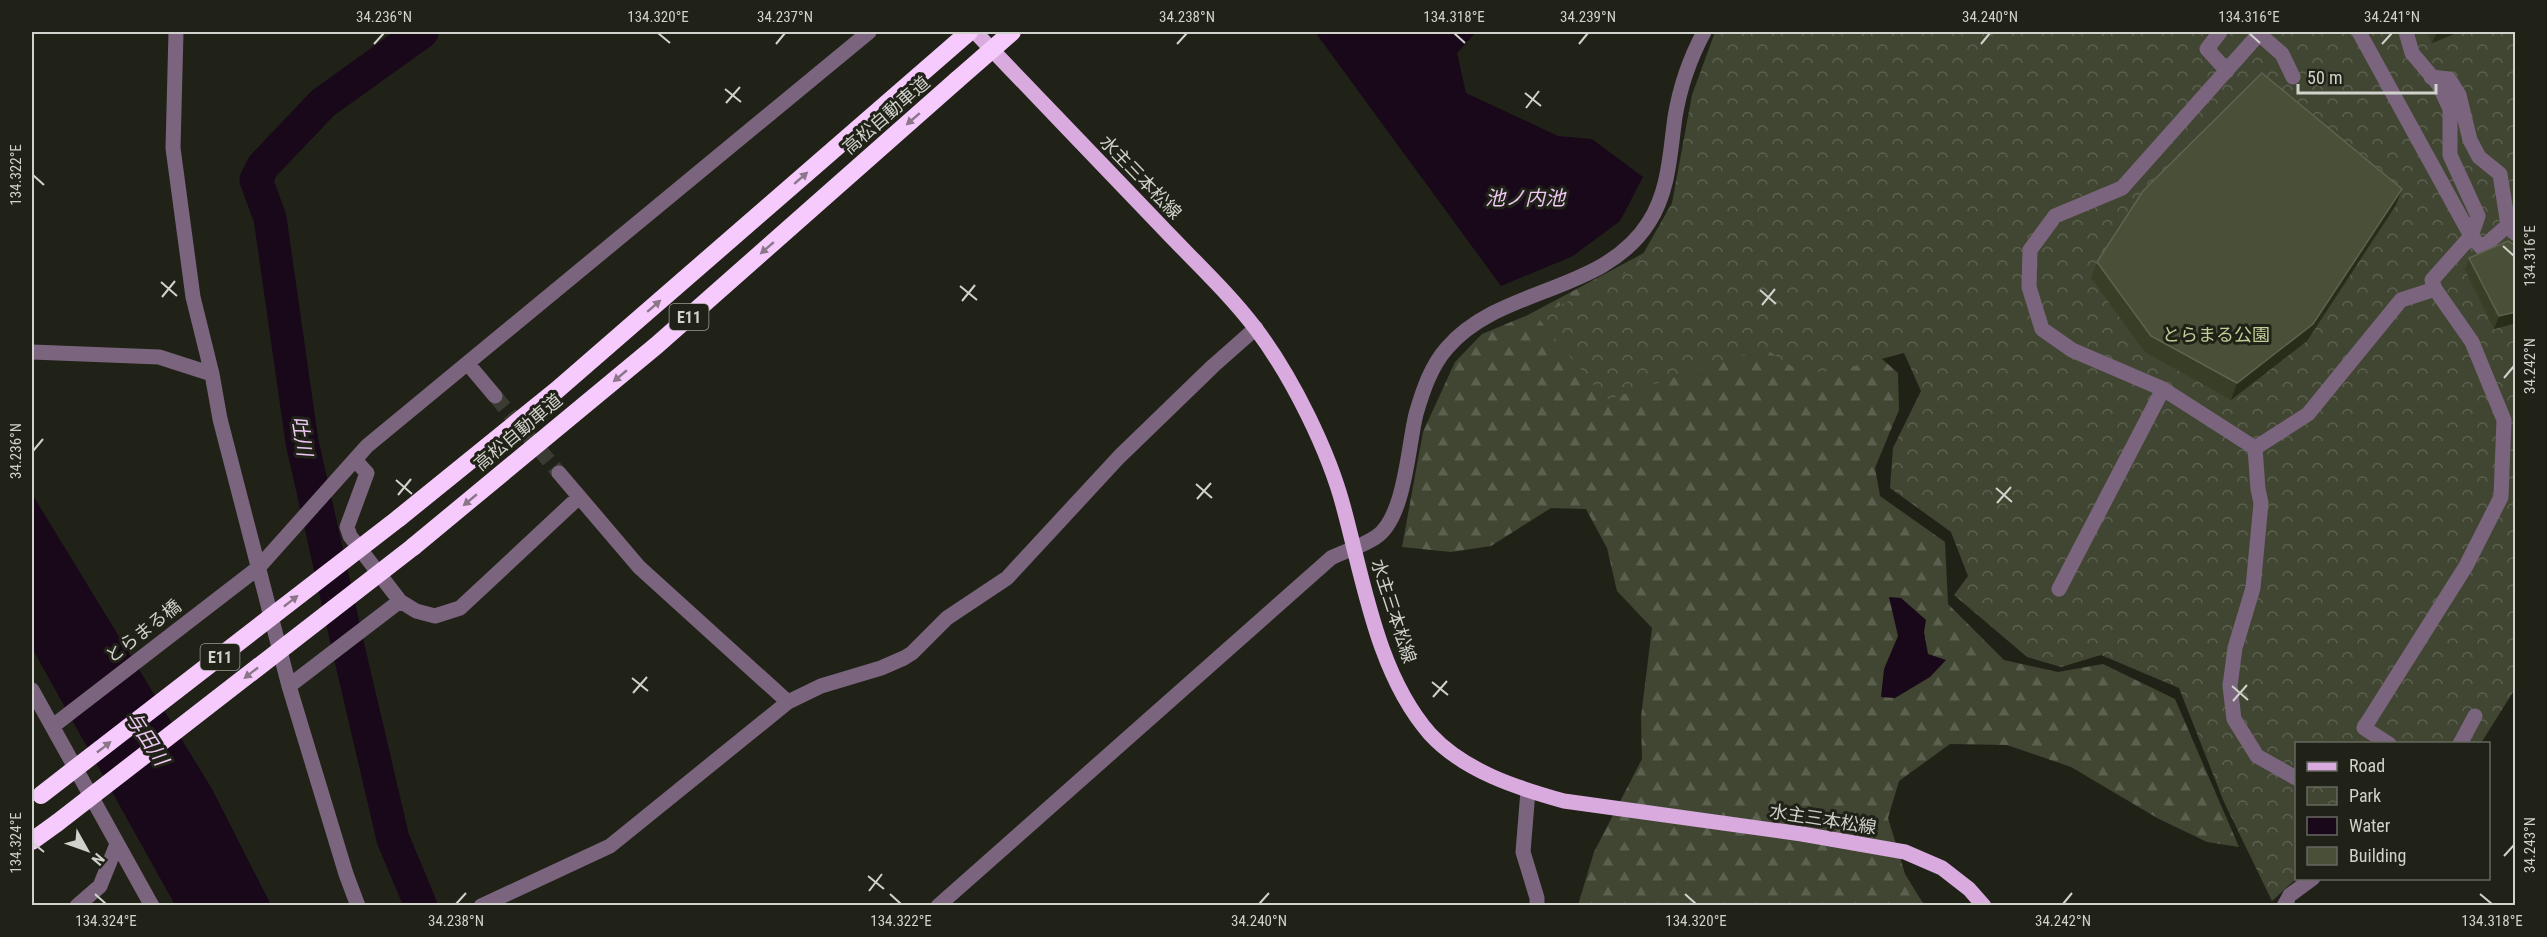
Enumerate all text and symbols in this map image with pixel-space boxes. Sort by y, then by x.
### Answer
text: 34.236°N [356,8,412,26]
text: 134.320°E [627,8,689,26]
text: 34.237°N [757,8,813,26]
text: 34.238°N [1159,8,1215,26]
text: 134.318°E [1423,8,1485,26]
text: 34.239°N [1560,8,1616,26]
text: 34.240°N [1962,8,2018,26]
text: 134.316°E [2218,8,2280,26]
text: 34.241°N [2364,8,2420,26]
scale bar [2298,57,2436,95]
text: 50 m [2307,67,2342,88]
street label: 高松自動車道 [838,72,934,158]
one-way arrow [906,112,921,125]
street label: 水主三本松線 [1096,131,1186,223]
text: 134.322°E [7,144,25,206]
one-way arrow [793,172,808,185]
water label: 池ノ内池 [1485,186,1567,210]
text: 134.316°E [2521,225,2539,287]
one-way arrow [760,241,775,254]
one-way arrow [646,300,661,313]
road number: E11 [670,304,708,330]
park label: とらまる公園 [2162,324,2270,345]
text: 34.242°N [2521,338,2539,394]
one-way arrow [612,369,628,382]
street label: 高松自動車道 [470,389,566,475]
water label: 吐川 [287,414,318,460]
text: 34.236°N [7,423,25,479]
one-way arrow [462,493,477,506]
street label: 水主三本松線 [1367,556,1421,666]
street label: とらまる橋 [101,595,185,667]
one-way arrow [283,595,299,608]
road number: E11 [200,644,240,670]
one-way arrow [243,666,259,679]
water label: 与田川 [121,706,174,771]
one-way arrow [96,741,111,753]
legend [2295,742,2490,880]
text: Road [2349,755,2385,776]
text: Park [2349,785,2381,806]
street label: 水主三本松線 [1768,800,1878,838]
text: 134.324°E [7,812,25,874]
text: Water [2349,815,2391,836]
text: 34.243°N [2521,817,2539,873]
north arrow [57,820,117,880]
text: Building [2349,845,2406,866]
text: N [88,849,109,869]
text: 134.324°E [75,912,137,930]
text: 34.238°N [428,912,484,930]
text: 134.322°E [870,912,932,930]
text: 34.240°N [1231,912,1287,930]
text: 134.320°E [1665,912,1727,930]
text: 34.242°N [2035,912,2091,930]
text: 134.318°E [2461,912,2523,930]

